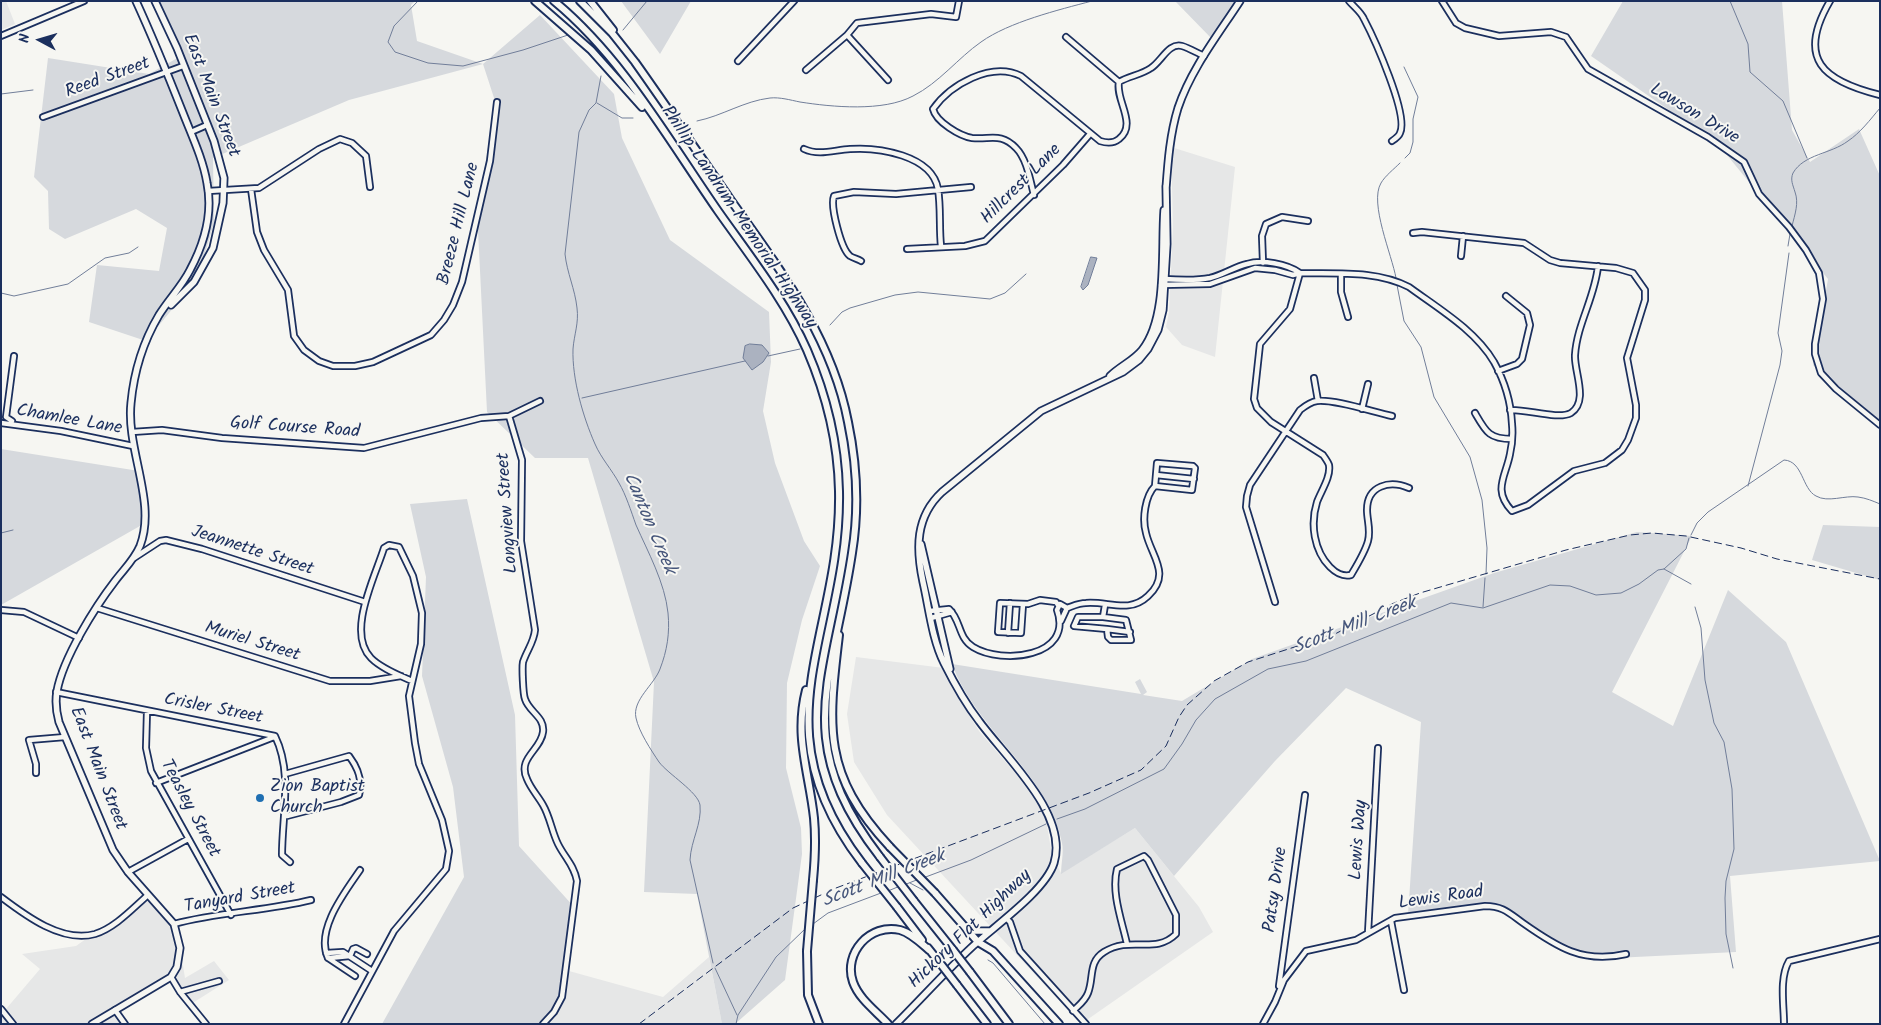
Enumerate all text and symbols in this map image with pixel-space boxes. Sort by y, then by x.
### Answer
north arrow [15,15,65,65]
street label: East Main Street [177,31,243,161]
text: N [14,33,36,44]
street label: Reed Street [63,54,153,104]
street label: Lawson Drive [1645,80,1743,150]
street label: Phillip Landrum Memorial Highway [655,102,821,334]
street label: Hillcrest Lane [977,140,1067,230]
street label: Breeze Hill Lane [434,161,486,287]
street label: Chamlee Lane [14,401,124,441]
street label: Golf Course Road [229,414,361,444]
street label: Longview Street [494,452,524,574]
water label: Canton Creek [616,470,680,578]
street label: Jeannette Street [188,522,316,582]
water label: Scott Mill Creek [1290,593,1420,661]
street label: Muriel Street [202,618,302,668]
street label: Crisler Street [162,690,264,730]
street label: East Main Street [64,704,130,834]
street label: Teasley Street [154,756,224,862]
place label: Zion Baptist Church [270,777,365,820]
marker: Zion Baptist Church [254,792,266,804]
street label: Lewis Way [1346,799,1374,881]
water label: Scott Mill Creek [819,846,949,914]
street label: Patsy Drive [1260,846,1294,934]
street label: Hickory Flat Highway [905,866,1037,994]
street label: Tanyard Street [183,879,297,919]
street label: Lewis Road [1397,882,1485,916]

